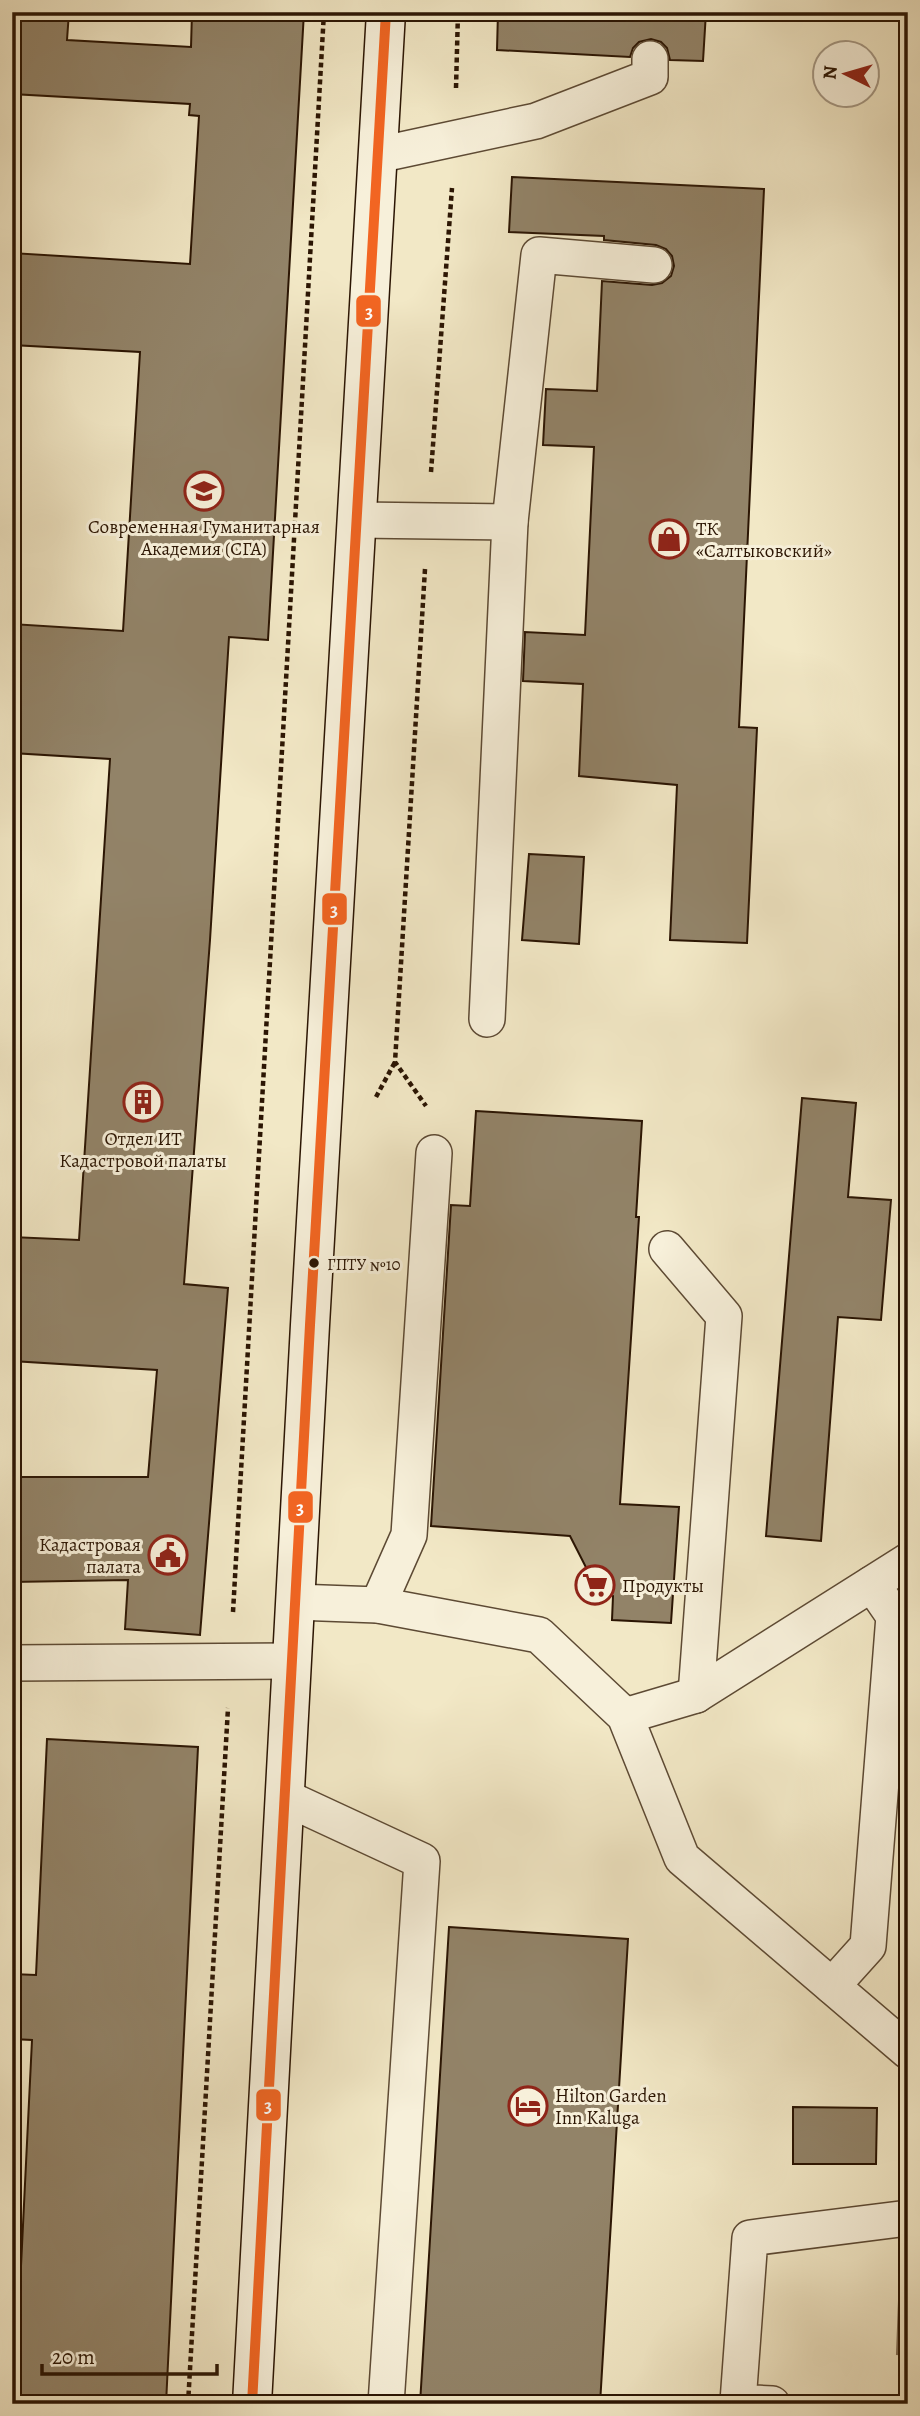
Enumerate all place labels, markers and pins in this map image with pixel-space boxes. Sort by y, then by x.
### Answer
school or university icon: Современная Гуманитарная Академия (СГА) [183,470,225,512]
place label: Современная Гуманитарная Академия (СГА) [88,514,320,562]
place label: ТК «Салтыковский» [696,516,832,564]
shop icon: ТК «Салтыковский» [648,518,690,560]
building icon: Отдел ИТ Кадастровой палаты [122,1081,164,1123]
place label: Отдел ИТ Кадастровой палаты [59,1126,227,1174]
place label: ГПТУ №10 [327,1253,401,1276]
marker: ГПТУ №10 [307,1256,321,1270]
place label: Кадастровая палата [39,1532,141,1580]
public building icon: Кадастровая палата [147,1534,189,1576]
supermarket icon: Продукты [574,1564,616,1606]
place label: Продукты [622,1573,704,1599]
place label: Hilton Garden Inn Kaluga [555,2083,667,2131]
hotel icon: Hilton Garden Inn Kaluga [507,2085,549,2127]

